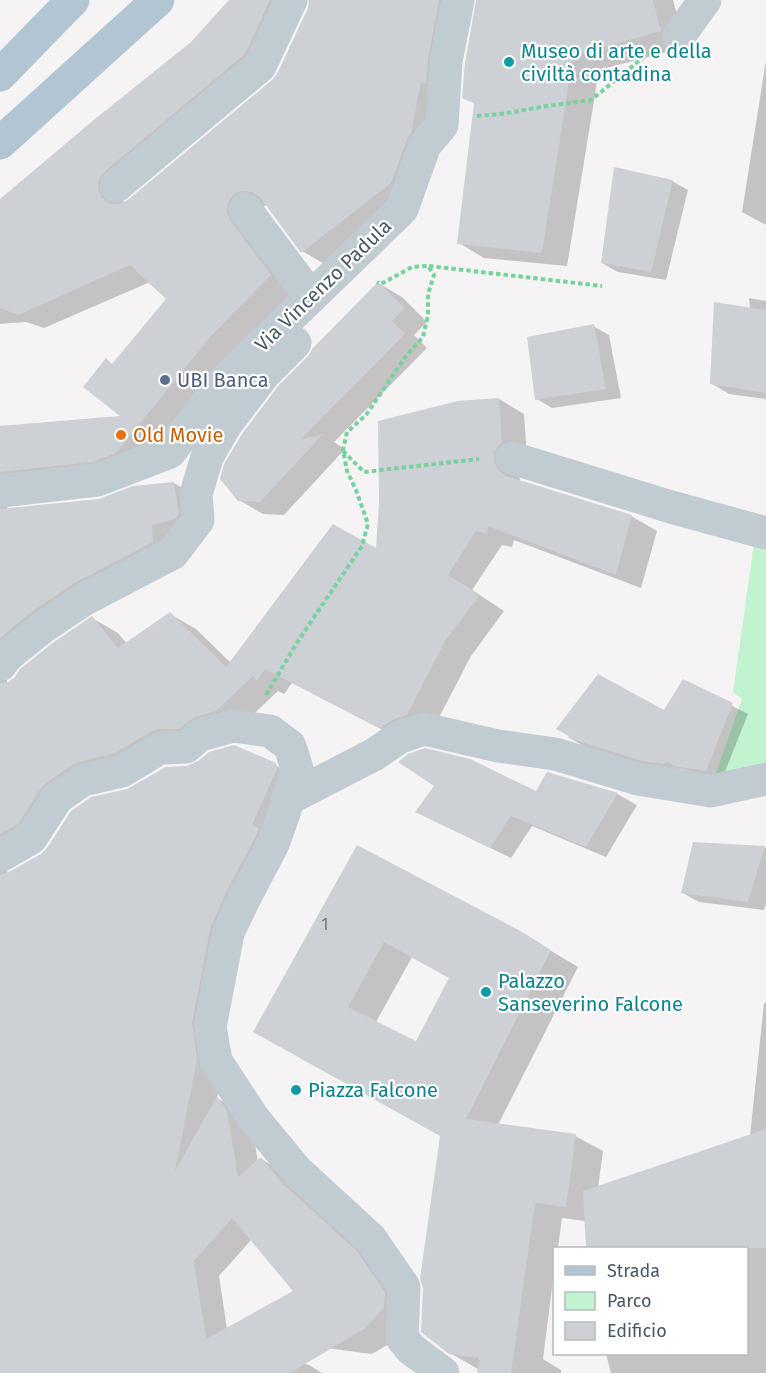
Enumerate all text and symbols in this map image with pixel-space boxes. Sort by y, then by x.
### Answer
place label: Museo di arte e della civiltà contadina [521,39,712,86]
marker: Museo di arte e della civiltà contadina [502,55,516,69]
street label: Via Vincenzo Padula [250,214,396,356]
place label: UBI Banca [177,368,269,392]
marker: UBI Banca [158,373,172,387]
place label: Old Movie [133,423,223,447]
marker: Old Movie [114,428,128,442]
house number: 1 [322,915,328,934]
place label: Palazzo Sanseverino Falcone [498,969,683,1016]
marker: Palazzo Sanseverino Falcone [479,985,493,999]
place label: Piazza Falcone [308,1078,438,1102]
marker: Piazza Falcone [289,1083,303,1097]
legend [553,1247,748,1355]
text: Strada [607,1260,660,1282]
text: Parco [607,1290,651,1312]
text: Edificio [607,1320,667,1342]

